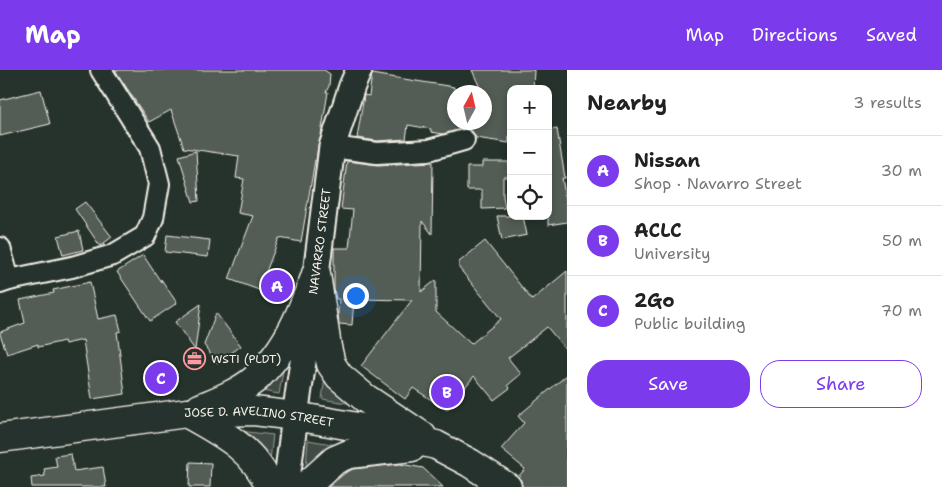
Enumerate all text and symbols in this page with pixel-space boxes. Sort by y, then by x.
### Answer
text: Map [25,19,81,51]
text: Map [686,23,724,47]
text: Directions [752,23,838,47]
text: Saved [866,23,917,47]
north arrow [447,85,492,130]
map controls [507,85,552,220]
button: + [507,85,552,130]
text: Nearby [587,89,667,117]
text: 3 results [853,92,922,113]
button: − [507,130,552,175]
text: Nissan [634,148,700,173]
text: A [597,160,609,181]
text: 30 m [881,160,922,181]
text: Shop · Navarro Street [634,173,802,194]
button: locate [507,175,552,220]
street label: NAVARRO STREET [305,187,335,295]
text: ACLC [634,218,682,243]
text: B [598,230,608,251]
text: 50 m [882,230,922,251]
text: University [634,243,710,264]
pin: A [261,267,293,305]
your location [343,283,369,309]
text: 2Go [634,288,675,313]
text: C [598,300,608,321]
text: 70 m [881,300,922,321]
text: Public building [634,313,746,334]
office icon: WSTi (PLDT) [183,347,207,371]
place label: WSTi (PLDT) [211,351,281,367]
pin: C [145,359,177,397]
button: Save [587,360,750,408]
button: Share [760,360,922,408]
pin: B [431,373,463,411]
street label: JOSE D. AVELINO STREET [184,403,336,431]

